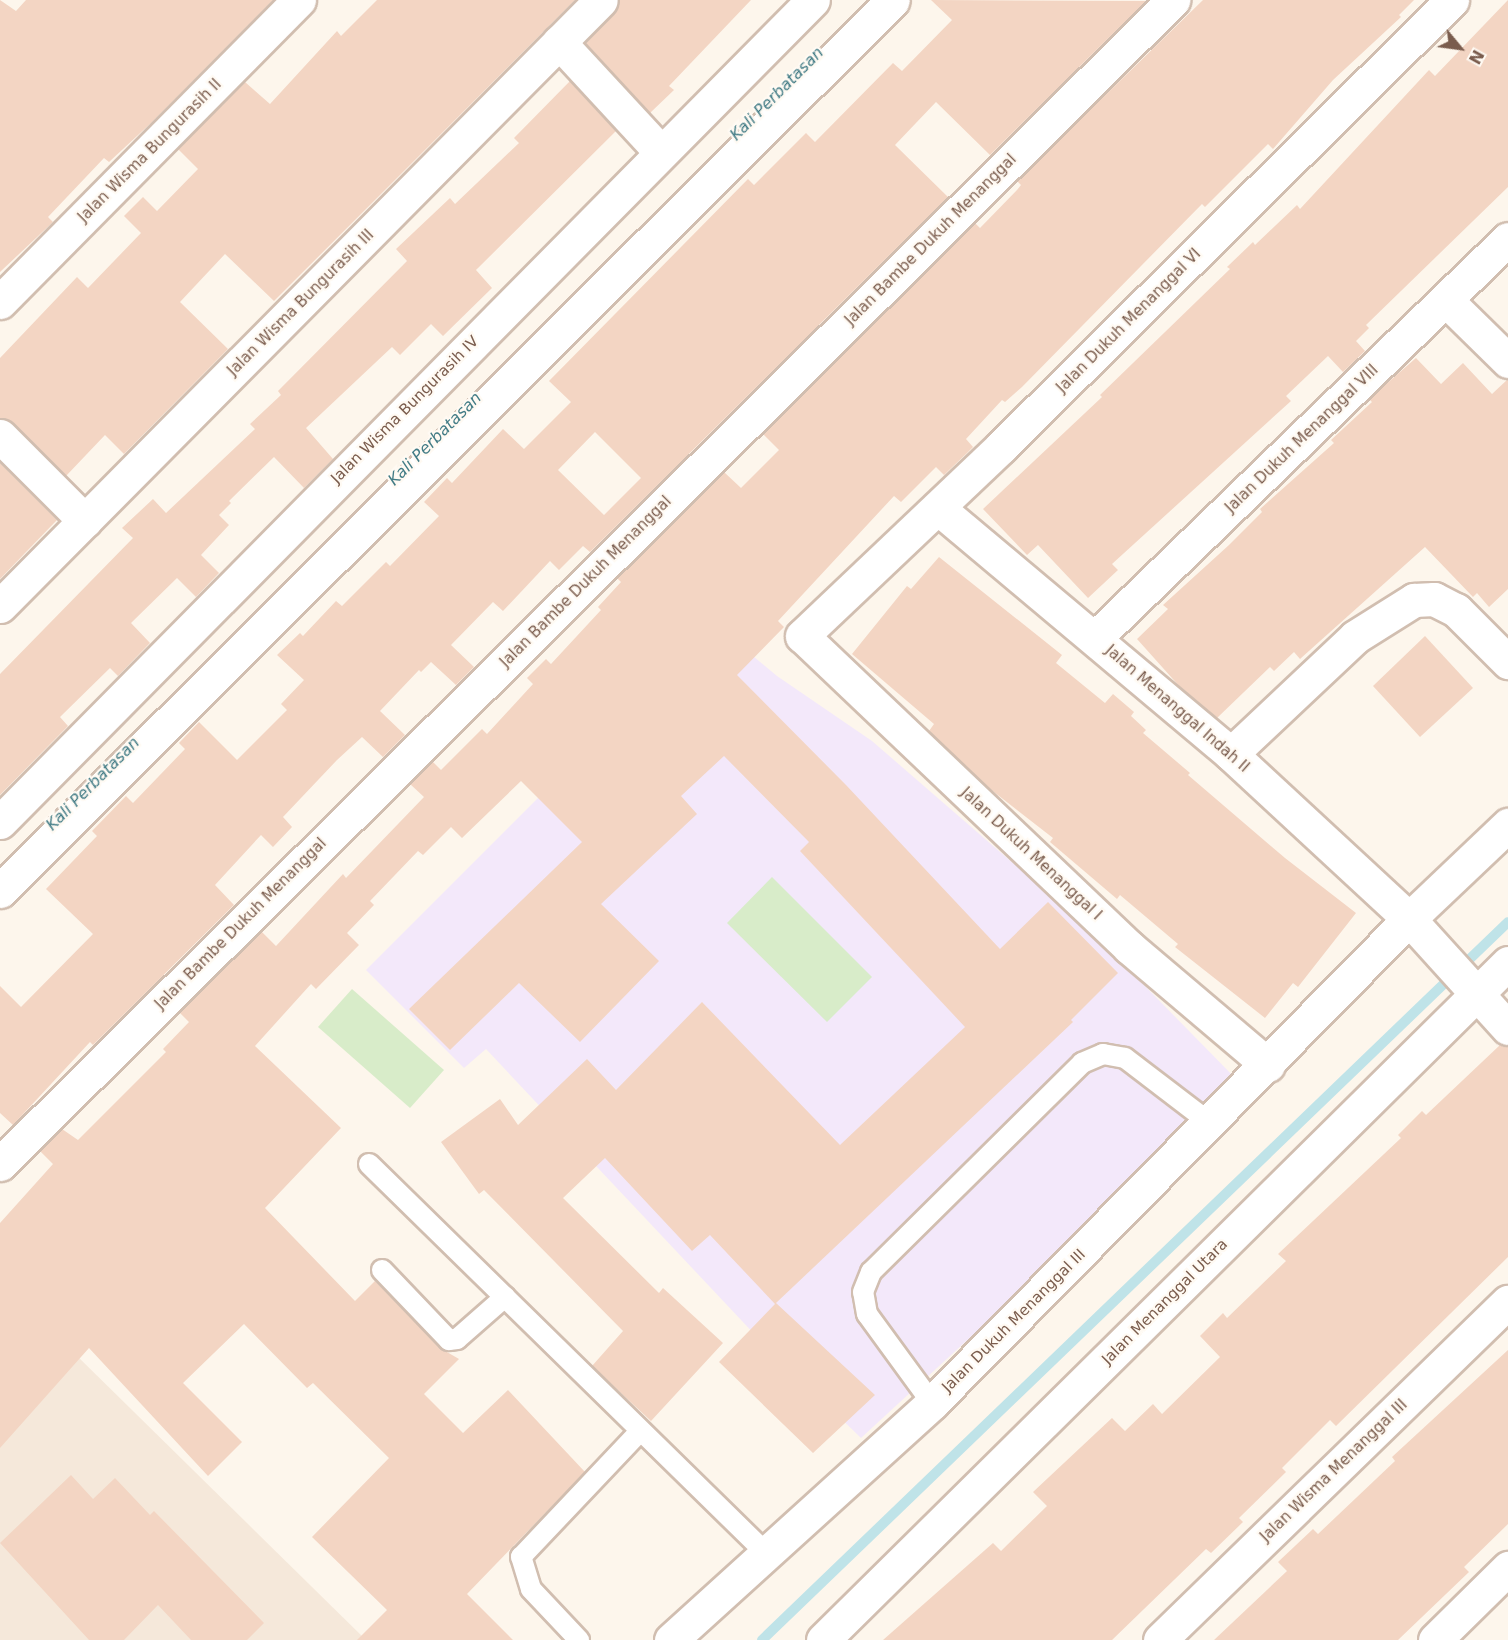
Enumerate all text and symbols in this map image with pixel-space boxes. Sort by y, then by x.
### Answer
north arrow [1430,18,1490,78]
water label: Kali Perbatasan [726,43,828,145]
text: N [1465,47,1488,67]
street label: Jalan Wisma Bungurasih II [75,76,225,226]
street label: Jalan Bambe Dukuh Menanggal [842,151,1020,329]
street label: Jalan Wisma Bungurasih III [224,226,378,380]
street label: Jalan Dukuh Menanggal VI [1053,245,1205,397]
street label: Jalan Wisma Bungurasih IV [328,333,482,487]
street label: Jalan Dukuh Menanggal VIII [1222,361,1382,517]
water label: Kali Perbatasan [384,388,486,490]
street label: Jalan Bambe Dukuh Menanggal [497,493,675,671]
street label: Jalan Menanggal Indah II [1101,642,1253,776]
water label: Kali Perbatasan [42,733,144,835]
street label: Jalan Dukuh Menanggal I [957,784,1105,924]
street label: Jalan Bambe Dukuh Menanggal [152,835,330,1013]
street label: Jalan Menanggal Utara [1098,1235,1232,1369]
street label: Jalan Dukuh Menanggal III [939,1246,1089,1396]
street label: Jalan Wisma Menanggal III [1257,1396,1411,1546]

